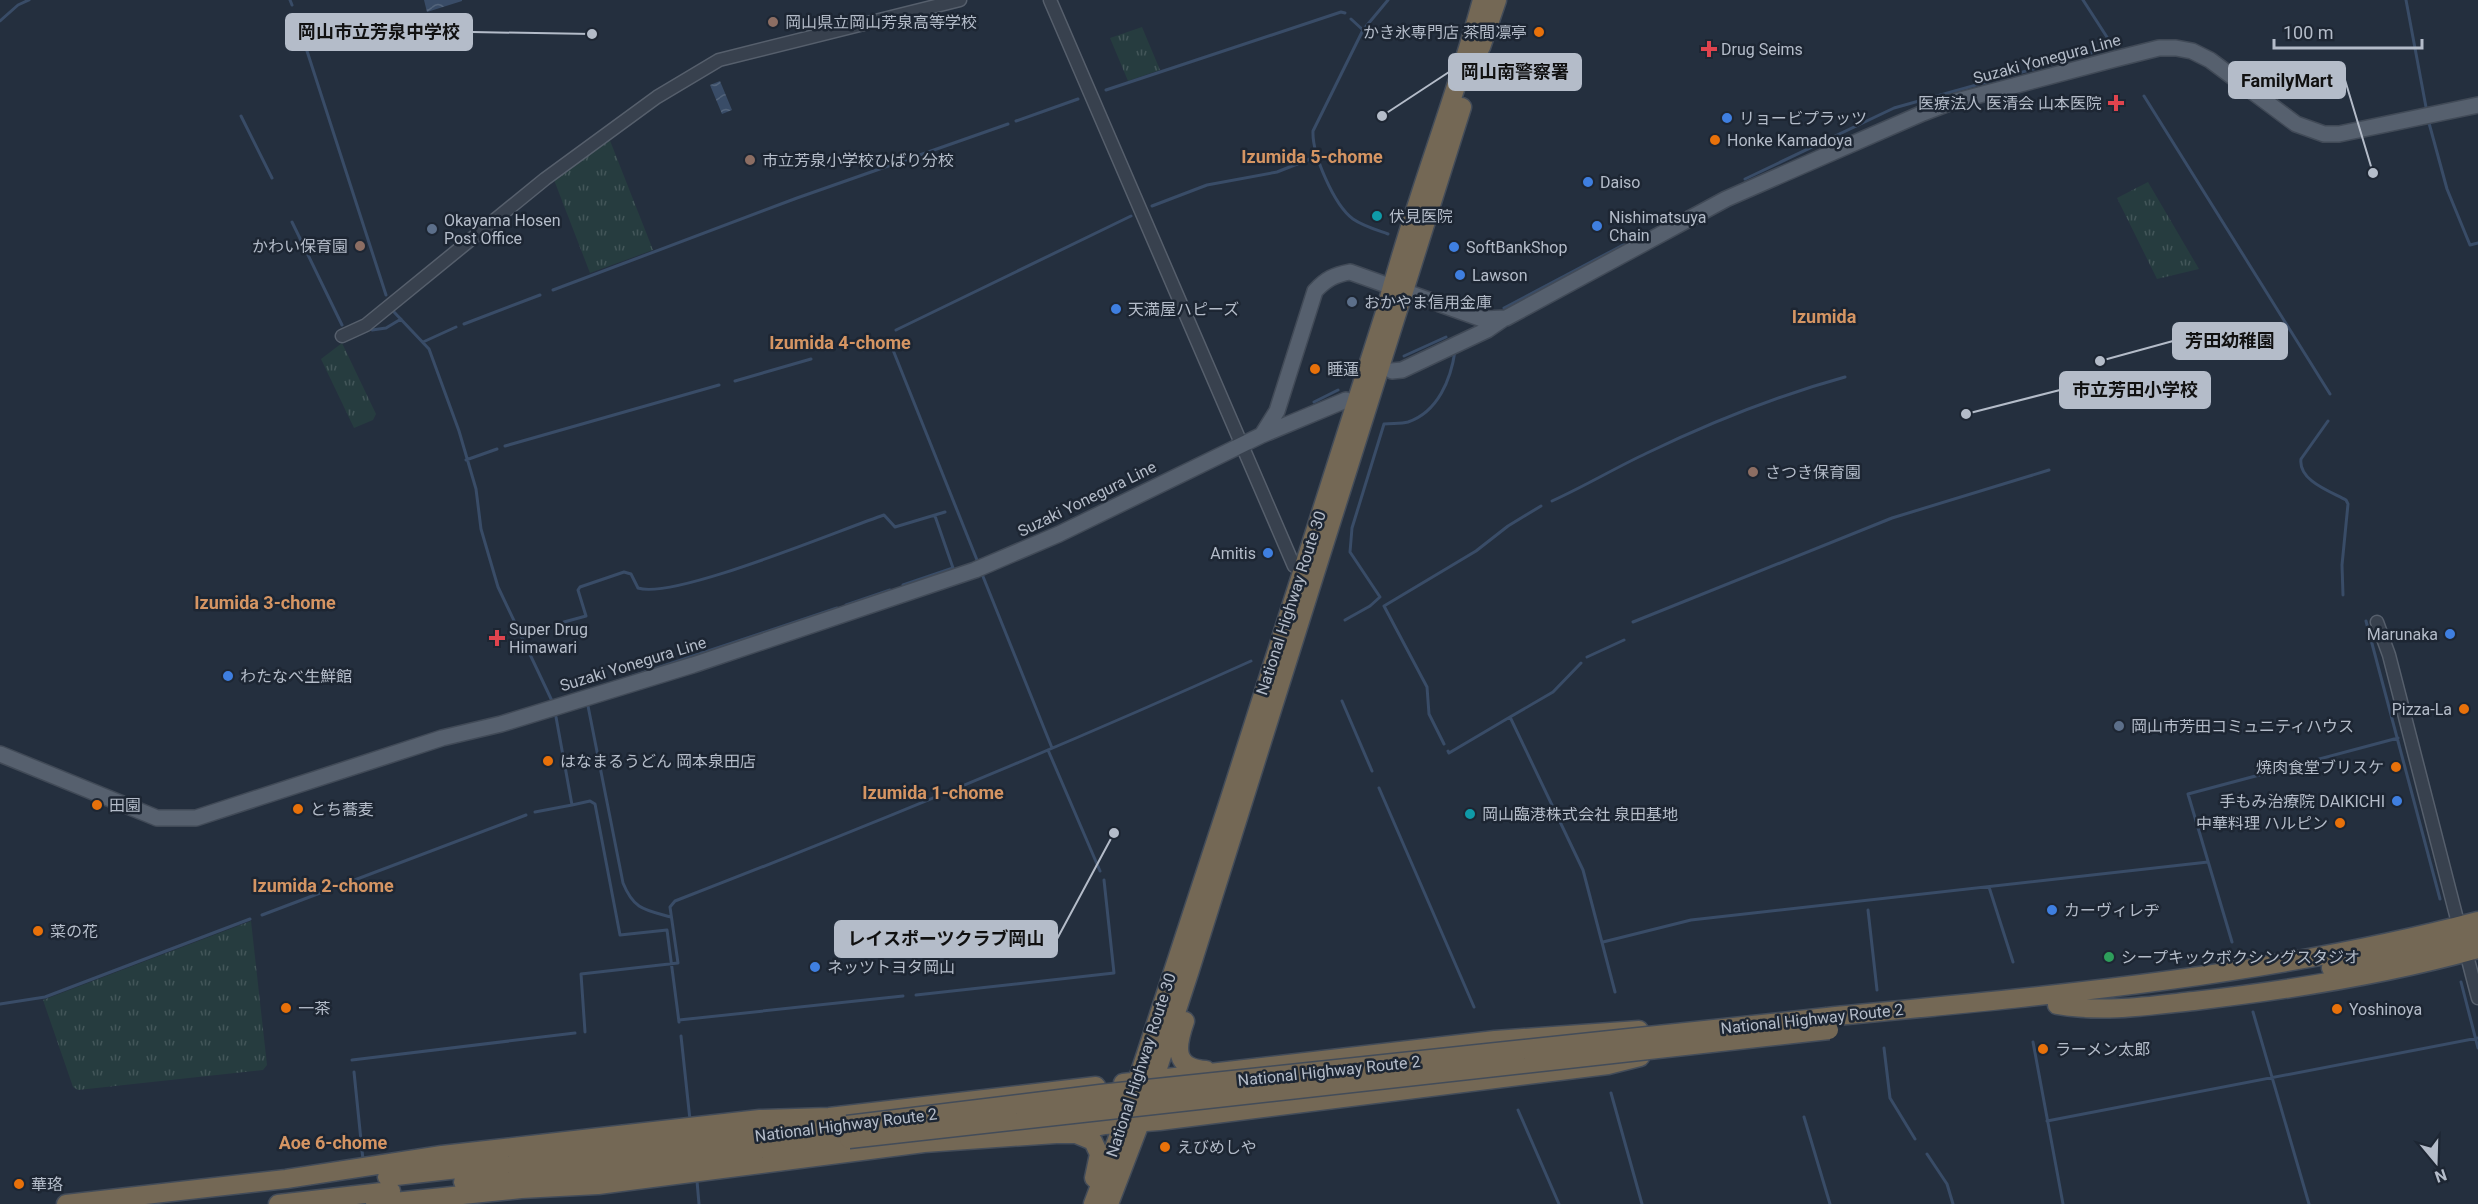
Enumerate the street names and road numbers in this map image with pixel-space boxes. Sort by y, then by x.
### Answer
street label: Suzaki Yonegura Line [1971,30,2123,88]
street label: Suzaki Yonegura Line [1015,457,1159,541]
street label: National Highway Route 30 [1252,509,1330,697]
street label: Suzaki Yonegura Line [558,633,708,695]
street label: National Highway Route 30 [1102,971,1180,1159]
street label: National Highway Route 2 [1720,1000,1904,1038]
street label: National Highway Route 2 [1237,1052,1421,1090]
street label: National Highway Route 2 [754,1104,938,1146]

